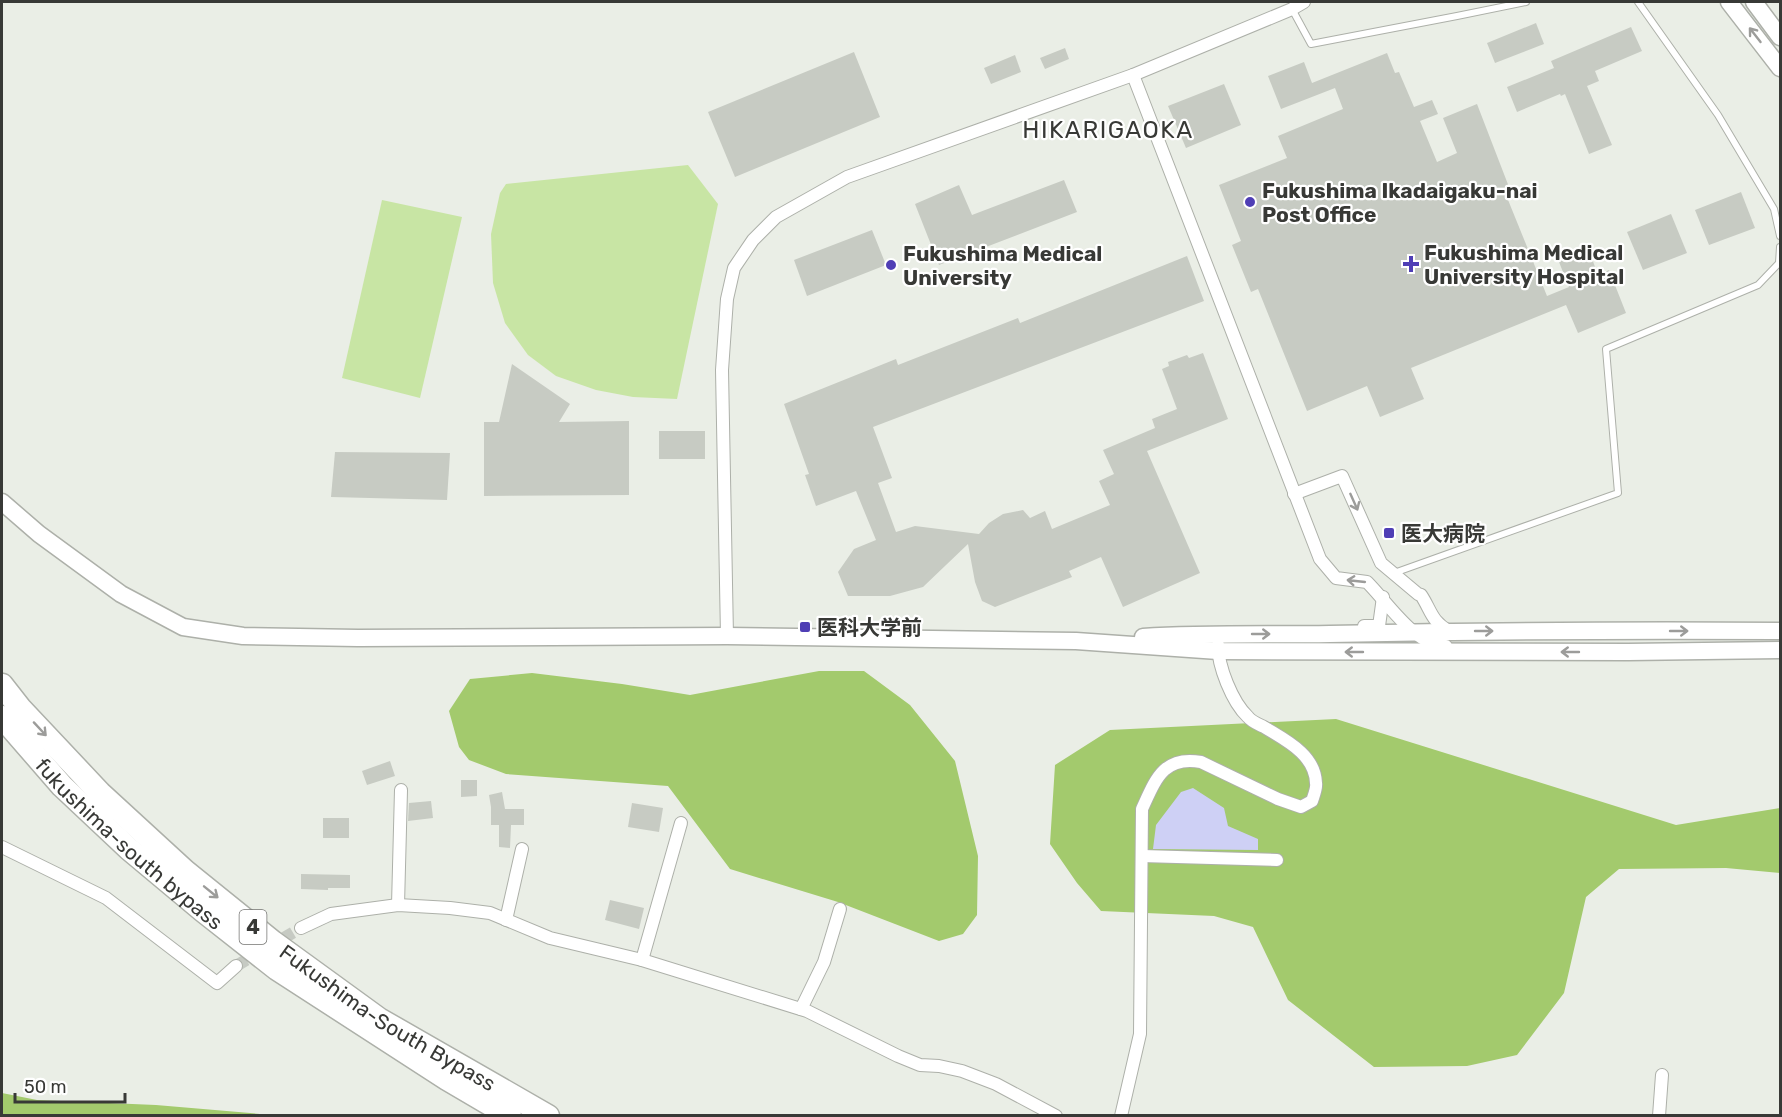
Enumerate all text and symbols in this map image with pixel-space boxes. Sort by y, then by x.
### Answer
one-way arrow [1748,27,1761,43]
district label: HIKARIGAOKA [1022,116,1194,144]
place label: Fukushima Ikadaigaku-nai Post Office [1262,178,1538,227]
marker: Fukushima Ikadaigaku-nai Post Office [1243,195,1257,209]
place label: Fukushima Medical University Hospital [1424,240,1624,289]
place label: Fukushima Medical University [903,241,1102,290]
marker: Fukushima Medical University Hospital [1402,255,1420,273]
marker: Fukushima Medical University [884,258,898,272]
one-way arrow [1349,493,1360,511]
place label: 医大病院 [1401,521,1485,546]
marker: 医大病院 [1382,526,1396,540]
one-way arrow [1347,575,1367,586]
place label: 医科大学前 [817,615,922,640]
marker: 医科大学前 [798,620,812,634]
one-way arrow [1473,625,1493,637]
one-way arrow [1668,625,1688,637]
one-way arrow [1250,628,1270,640]
one-way arrow [1344,646,1364,658]
one-way arrow [1560,646,1580,657]
one-way arrow [33,721,47,736]
street label: fukushima-south bypass [31,753,228,934]
one-way arrow [203,886,219,899]
road number: 4 [240,910,266,944]
street label: Fukushima-South Bypass [275,939,500,1096]
scale bar [15,1066,124,1104]
text: 50 m [24,1076,67,1098]

